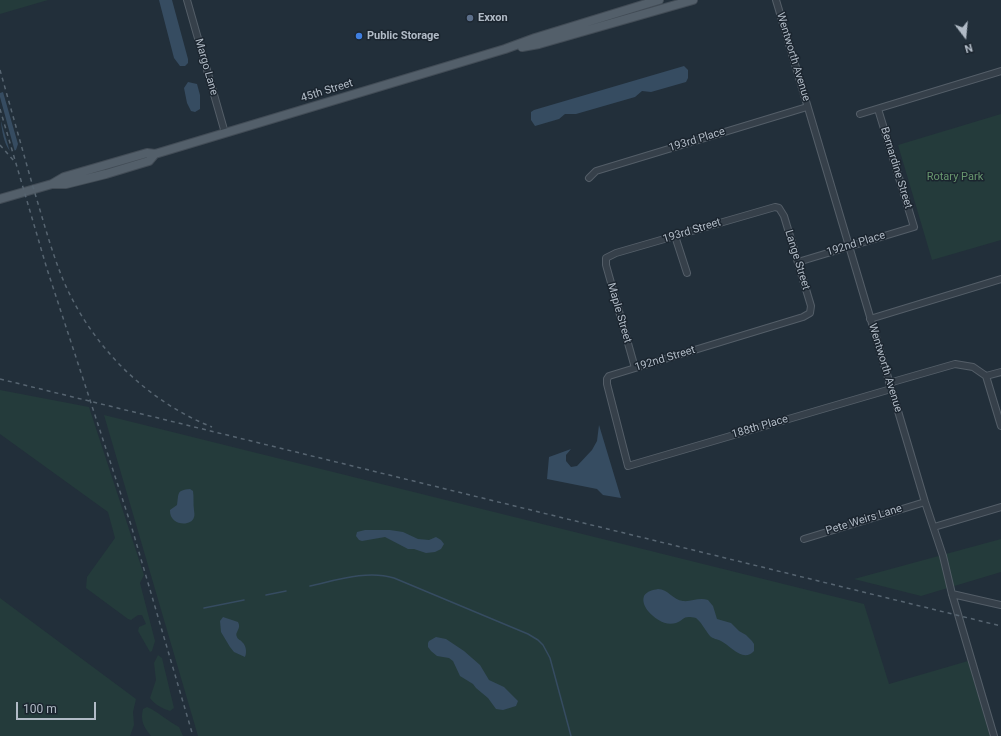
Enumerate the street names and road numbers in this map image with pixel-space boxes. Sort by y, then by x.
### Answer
street label: Wentworth Avenue [773,11,813,103]
street label: Margo Lane [192,37,220,97]
street label: 45th Street [299,77,355,105]
street label: 193rd Place [667,125,727,155]
street label: Bernardine Street [877,126,915,210]
street label: 193rd Street [661,216,723,246]
street label: Lange Street [782,229,812,291]
street label: 192nd Place [825,229,887,259]
street label: Maple Street [604,281,634,345]
street label: Wentworth Avenue [865,322,905,414]
street label: 192nd Street [633,344,697,374]
street label: 188th Place [730,413,790,441]
street label: Pete Weirs Lane [824,502,904,538]

